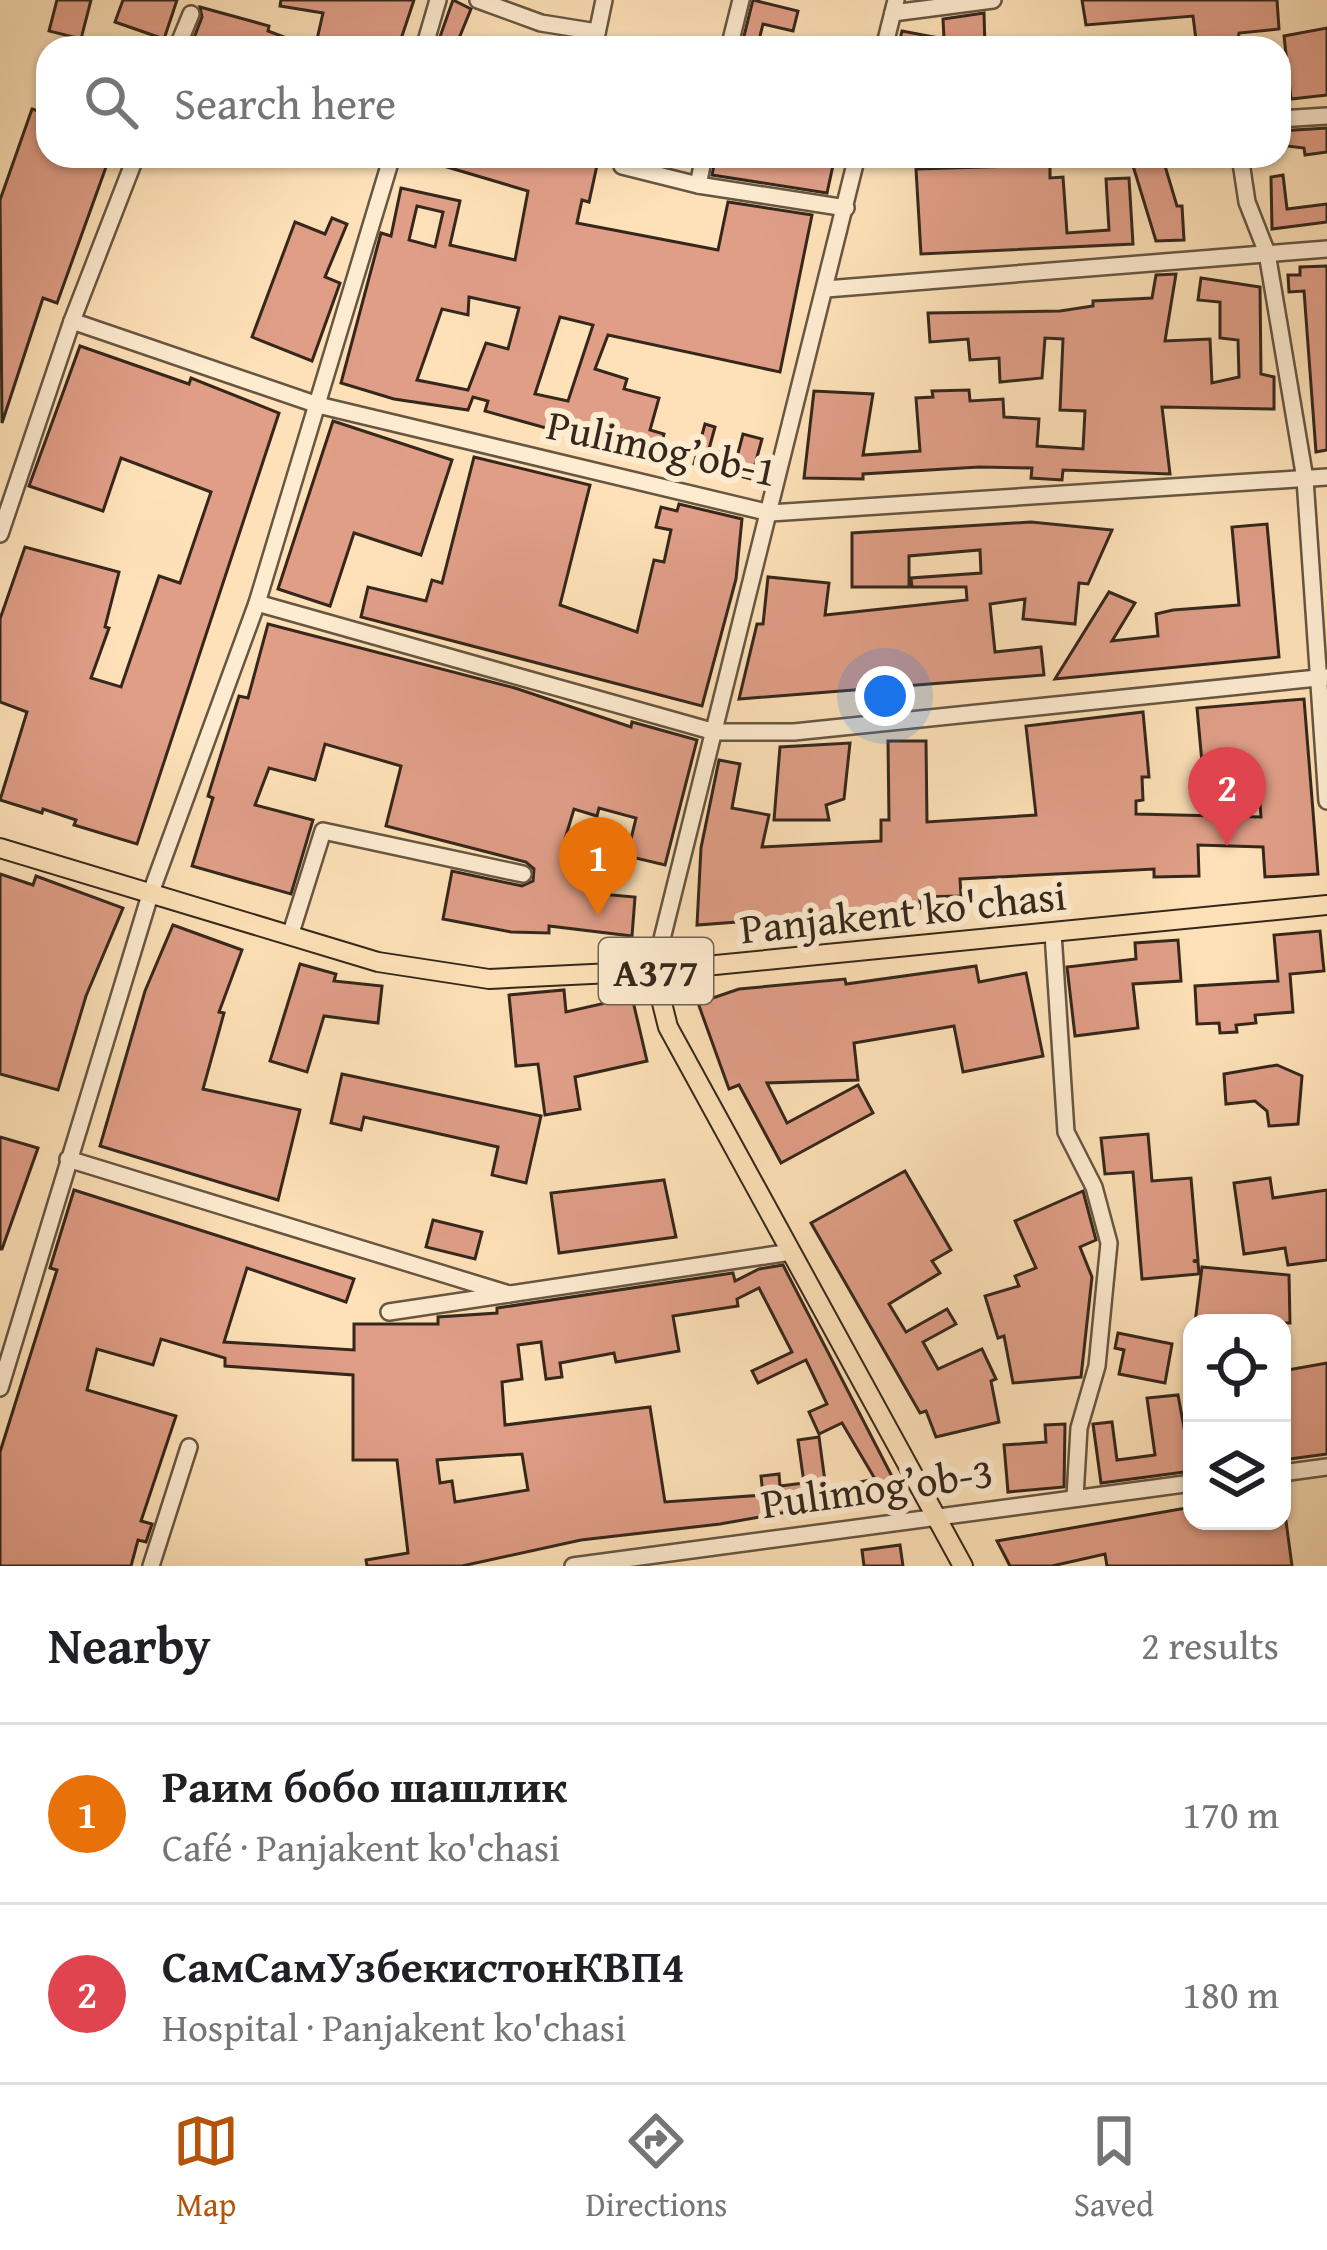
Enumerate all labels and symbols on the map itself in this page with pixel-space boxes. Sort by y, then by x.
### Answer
street label: Pulimog’ob-1 [542,393,782,501]
your location [855,666,915,726]
pin: 2 [1188,747,1266,846]
pin: 1 [559,817,637,916]
street label: Panjakent ko'chasi [737,864,1069,958]
road number: A377 [599,938,713,1004]
street label: Pulimog’ob-3 [757,1441,997,1533]

